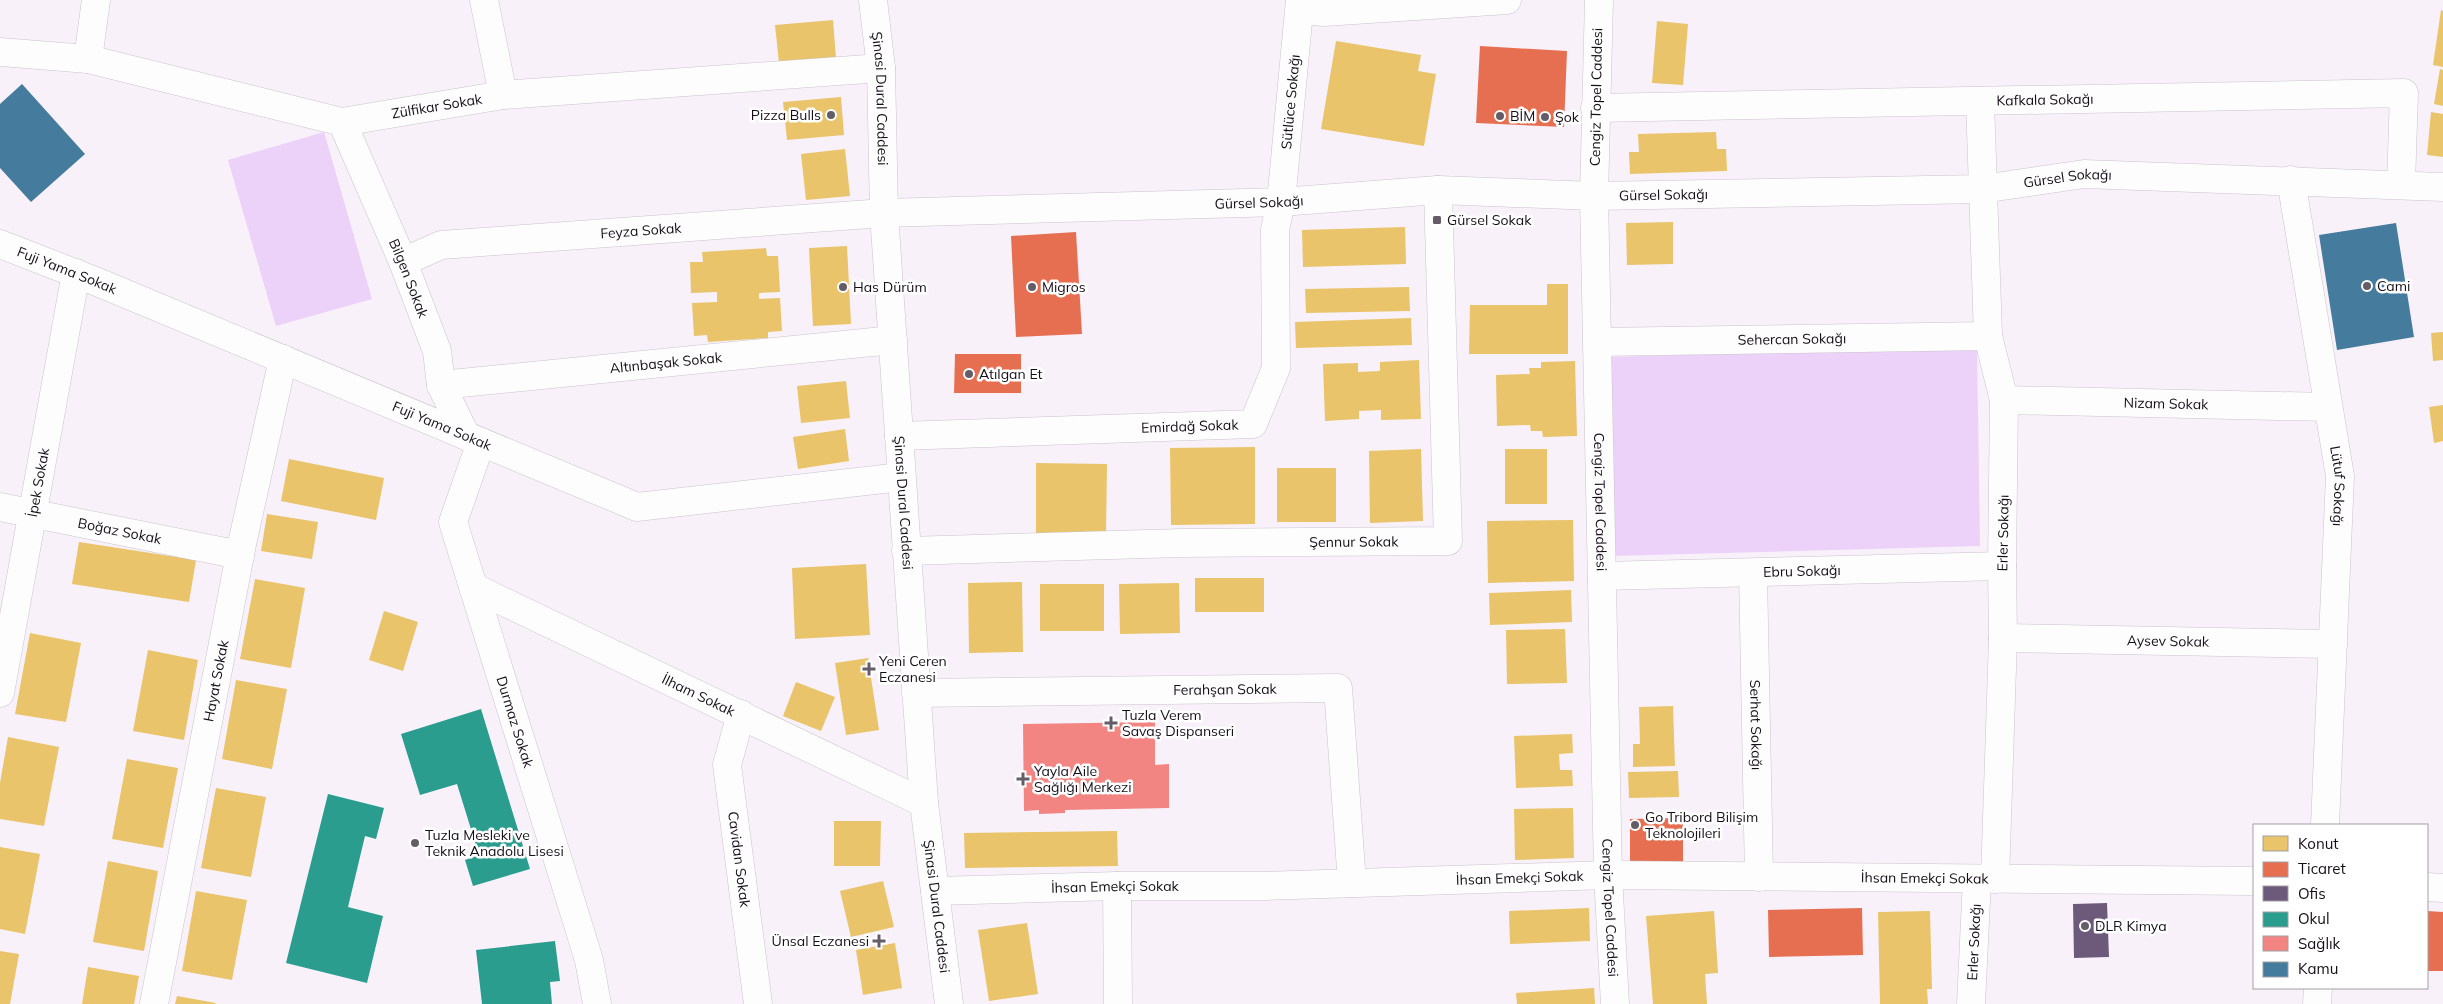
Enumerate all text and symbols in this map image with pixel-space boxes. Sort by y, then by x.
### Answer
street label: Cengiz Topel Caddesi [1586,28,1606,166]
street label: Şinasi Dural Caddesi [868,31,892,166]
street label: Sütlüce Sokağı [1277,54,1304,150]
street label: Zülfikar Sokak [390,90,484,123]
street label: Kafkala Sokağı [1996,90,2094,110]
place label: Pizza Bulls [751,106,821,124]
place label: BİM [1510,107,1535,125]
place label: Şok [1555,108,1580,126]
marker: Pizza Bulls [825,109,837,121]
marker: BİM [1494,110,1506,122]
marker: Şok [1539,111,1551,123]
street label: Gürsel Sokağı [2022,165,2112,192]
street label: Gürsel Sokağı [1619,185,1708,205]
street label: Gürsel Sokağı [1214,191,1304,213]
place label: Gürsel Sokak [1447,211,1532,229]
marker: Gürsel Sokak [1431,214,1443,226]
street label: Feyza Sokak [600,219,683,242]
street label: Bilgen Sokak [385,236,433,321]
street label: Fuji Yama Sokak [15,243,120,298]
place label: Cami [2377,277,2410,295]
place label: Has Dürüm [853,278,927,296]
place label: Migros [1042,278,1086,296]
marker: Cami [2361,280,2373,292]
marker: Has Dürüm [837,281,849,293]
marker: Migros [1026,281,1038,293]
street label: Sehercan Sokağı [1738,329,1846,349]
street label: Altınbaşak Sokak [609,348,724,377]
place label: Atılgan Et [979,365,1043,383]
marker: Atılgan Et [963,368,975,380]
street label: Nizam Sokak [2123,394,2209,413]
street label: Fuji Yama Sokak [390,397,495,455]
street label: Emirdağ Sokak [1141,415,1240,437]
street label: Cengiz Topel Caddesi [1590,432,1611,571]
street label: Şinasi Dural Caddesi [890,435,917,570]
street label: Lütuf Sokağı [2326,444,2349,527]
street label: İpek Sokak [23,446,53,518]
street label: Erler Sokağı [1993,494,2013,572]
street label: Boğaz Sokak [76,514,164,548]
street label: Şennur Sokak [1309,532,1399,551]
street label: Ebru Sokağı [1763,561,1841,581]
street label: Aysev Sokak [2127,631,2210,651]
street label: Hayat Sokak [199,638,233,723]
place label: Yeni Ceren Eczanesi [878,652,947,686]
marker: Yeni Ceren Eczanesi [863,663,875,675]
street label: İlham Sokak [659,670,739,721]
street label: Durmaz Sokak [492,674,538,771]
street label: Serhat Sokağı [1746,679,1766,770]
street label: Ferahşan Sokak [1173,680,1278,699]
place label: Tuzla Verem Savaş Dispanseri [1122,706,1234,740]
marker: Tuzla Verem Savaş Dispanseri [1104,716,1118,730]
place label: Yayla Aile Sağlığı Merkezi [1033,762,1132,796]
marker: Yayla Aile Sağlığı Merkezi [1016,772,1030,786]
place label: Go Tri̇bord Bi̇li̇şi̇m Teknoloji̇leri [1645,808,1758,842]
street label: Cavidan Sokak [724,810,754,909]
marker: Go Tri̇bord Bi̇li̇şi̇m Teknoloji̇leri [1629,819,1641,831]
legend [2253,824,2428,989]
place label: Tuzla Mesleki ve Teknik Anadolu Lisesi [425,826,564,860]
text: Konut [2298,834,2339,853]
marker: Tuzla Mesleki ve Teknik Anadolu Lisesi [409,837,421,849]
street label: Cengiz Topel Caddesi [1598,838,1623,977]
street label: Şinasi Dural Caddesi [920,839,954,974]
text: Ticaret [2298,859,2346,878]
street label: İhsan Emekçi Sokak [1456,867,1585,889]
street label: İhsan Emekçi Sokak [1861,868,1989,888]
street label: İhsan Emekçi Sokak [1051,877,1180,897]
text: Ofis [2298,884,2326,903]
street label: Erler Sokağı [1963,903,1985,981]
text: Okul [2298,909,2330,928]
place label: DLR Kimya [2095,917,2167,935]
marker: DLR Kimya [2079,920,2091,932]
place label: Ünsal Eczanesi [771,932,869,950]
text: Sağlık [2298,934,2341,953]
marker: Ünsal Eczanesi [873,935,885,947]
text: Kamu [2298,959,2338,978]

